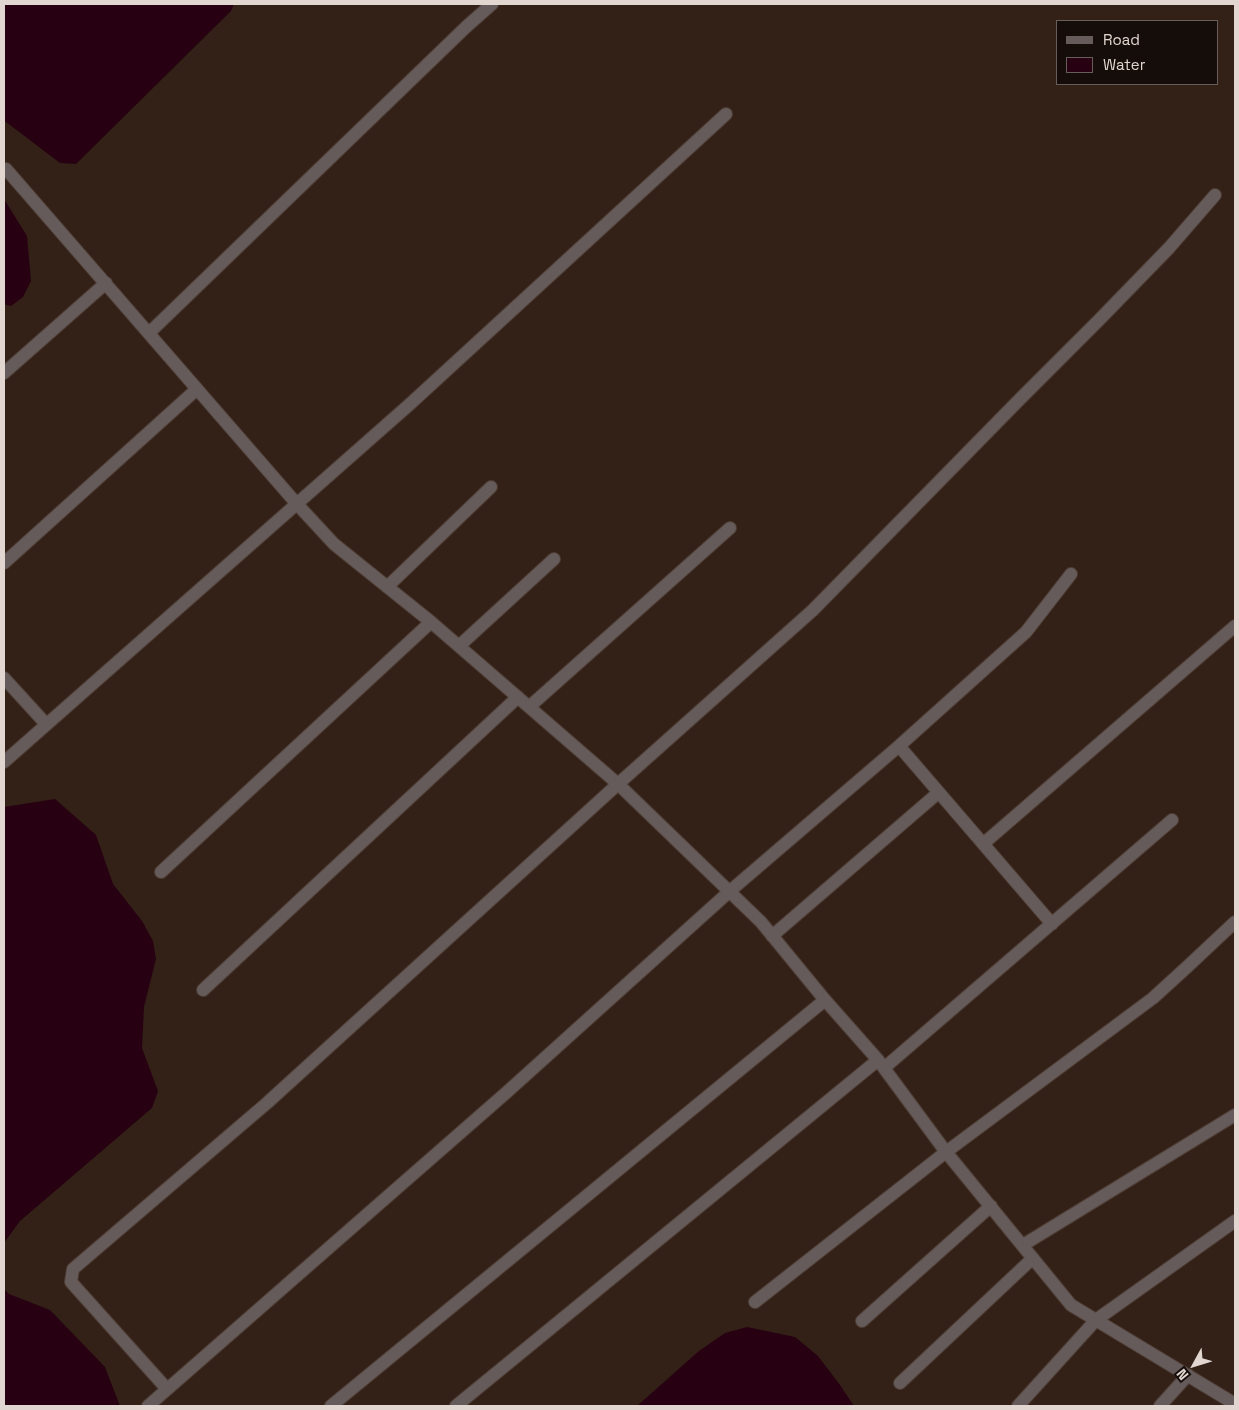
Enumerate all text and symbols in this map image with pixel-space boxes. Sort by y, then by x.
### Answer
legend [1056,20,1219,85]
text: Road [1103,30,1140,49]
text: Water [1103,55,1145,74]
north arrow [1169,1340,1219,1390]
text: N [1172,1365,1192,1384]

